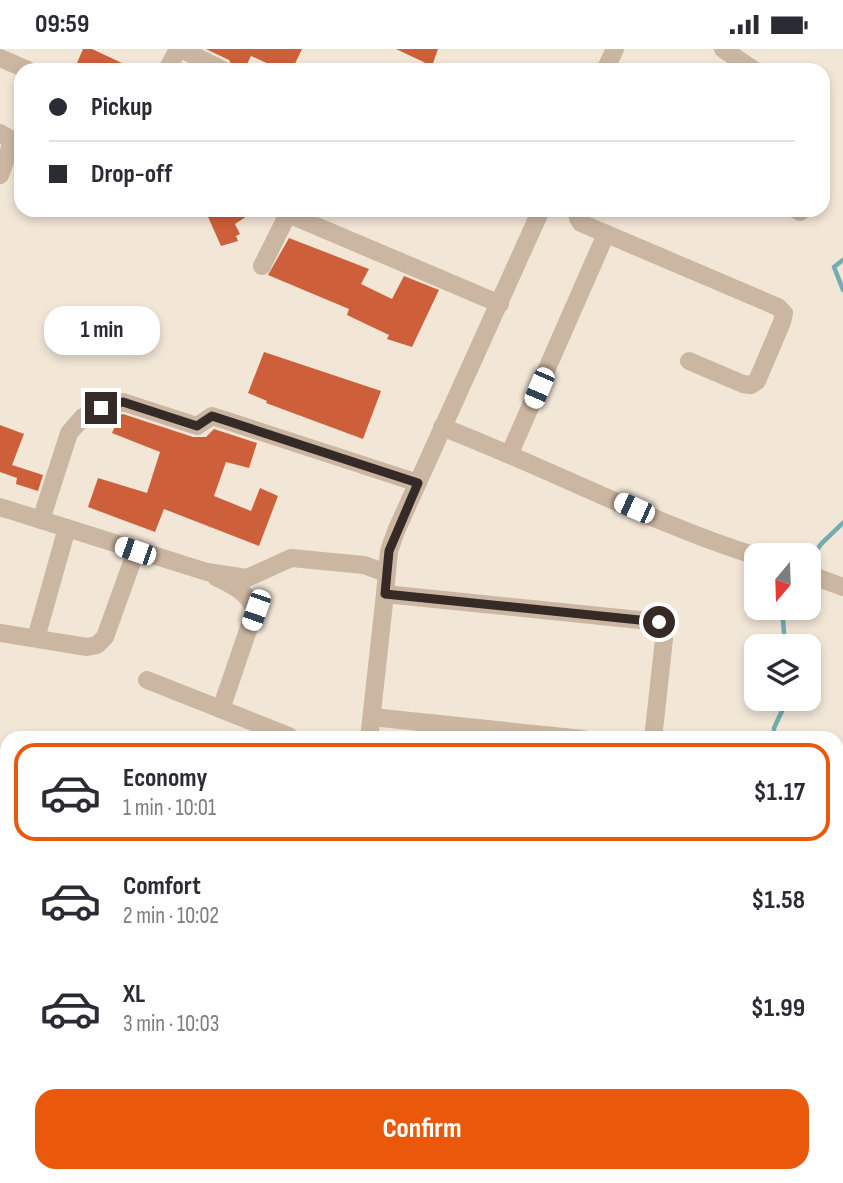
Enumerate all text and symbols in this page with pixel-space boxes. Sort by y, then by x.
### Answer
text: 09:59 [35,9,89,40]
text: Pickup [91,92,153,123]
text: Drop-off [91,159,172,190]
callout: 1 min [43,307,159,355]
text: 1 min [81,316,123,344]
car [522,365,557,411]
route end [85,392,117,424]
car [611,490,658,526]
car [112,534,159,568]
north arrow [744,543,821,619]
map controls [744,543,821,711]
car [240,587,273,633]
route start [643,606,675,638]
button: layers [744,634,821,711]
icon: car [39,761,102,824]
text: Economy [123,763,207,794]
text: $1.17 [753,777,805,808]
text: 1 min · 10:01 [123,794,216,822]
icon: car [39,869,102,932]
text: Comfort [123,871,201,902]
text: $1.58 [751,885,805,916]
text: 2 min · 10:02 [123,902,219,930]
icon: car [39,977,102,1040]
text: XL [123,979,145,1010]
text: $1.99 [751,993,805,1024]
text: 3 min · 10:03 [123,1010,219,1038]
button: Confirm [35,1089,809,1169]

